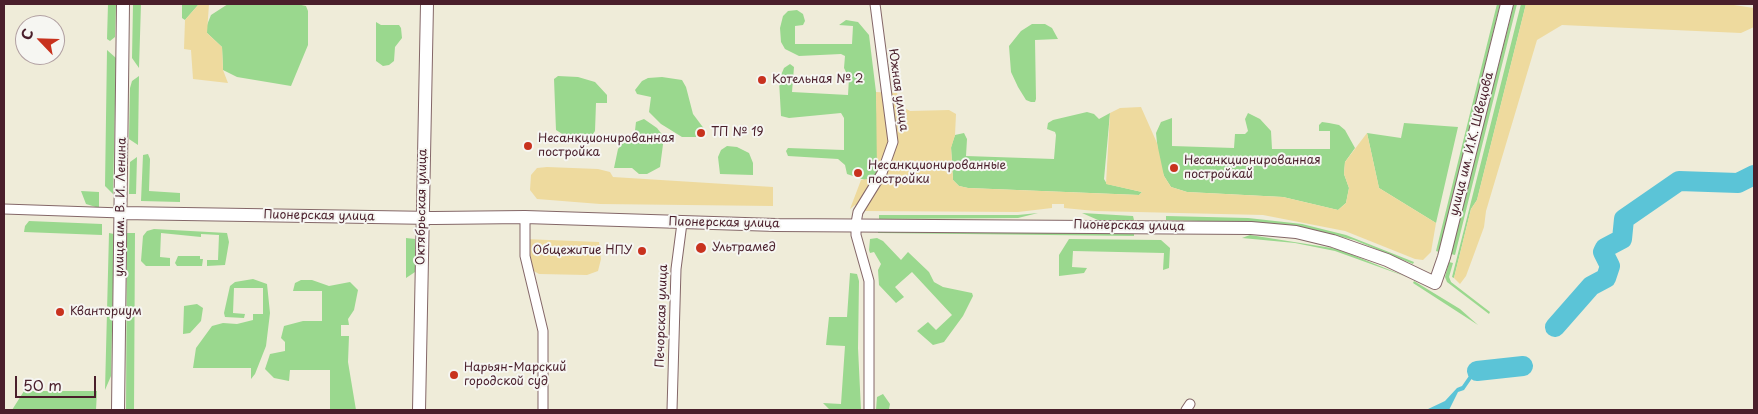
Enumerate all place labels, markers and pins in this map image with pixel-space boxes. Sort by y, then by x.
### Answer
place label: Котельная № 2 [772,73,864,87]
marker: Котельная № 2 [756,74,768,86]
place label: ТП № 19 [711,126,764,140]
marker: ТП № 19 [695,127,707,139]
place label: Несанкционированная постройка [538,132,675,160]
marker: Несанкционированная постройка [522,140,534,152]
place label: Несанкционированная постройкай [1184,154,1321,182]
place label: Несанкционированные постройки [868,159,1006,187]
marker: Несанкционированная постройкай [1168,162,1180,174]
marker: Несанкционированные постройки [852,167,864,179]
marker: Ультрамед [694,241,708,255]
place label: Ультрамед [712,241,776,255]
place label: Общежитие НПУ [533,244,632,258]
marker: Общежитие НПУ [636,245,648,257]
place label: Кванториум [70,305,142,319]
marker: Кванториум [54,306,66,318]
place label: Нарьян-Марский городской суд [464,361,566,389]
marker: Нарьян-Марский городской суд [448,369,460,381]

